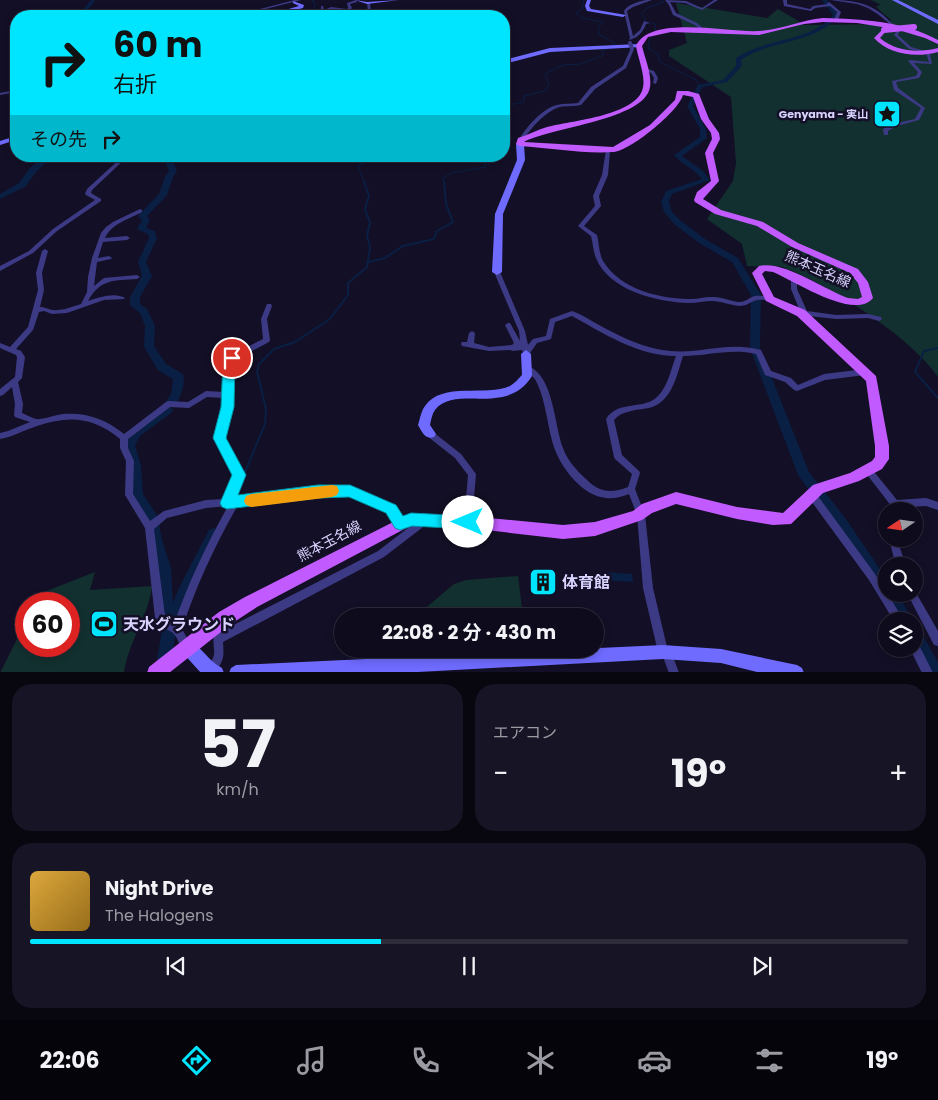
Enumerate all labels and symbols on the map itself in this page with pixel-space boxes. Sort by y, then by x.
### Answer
place icon: Genyama - 実山 [872,99,902,129]
place label: Genyama - 実山 [779,106,868,122]
street label: 熊本玉名線 [782,246,854,292]
pin [211,337,253,379]
position arrow [441,495,493,547]
north arrow [878,502,922,548]
street label: 熊本玉名線 [293,516,365,566]
building icon: 体育館 [528,567,558,597]
place label: 体育館 [562,571,610,594]
speed limit sign: 60 [15,592,80,657]
sports icon: 天水グラウンド [89,609,119,639]
place label: 天水グラウンド [123,613,235,636]

